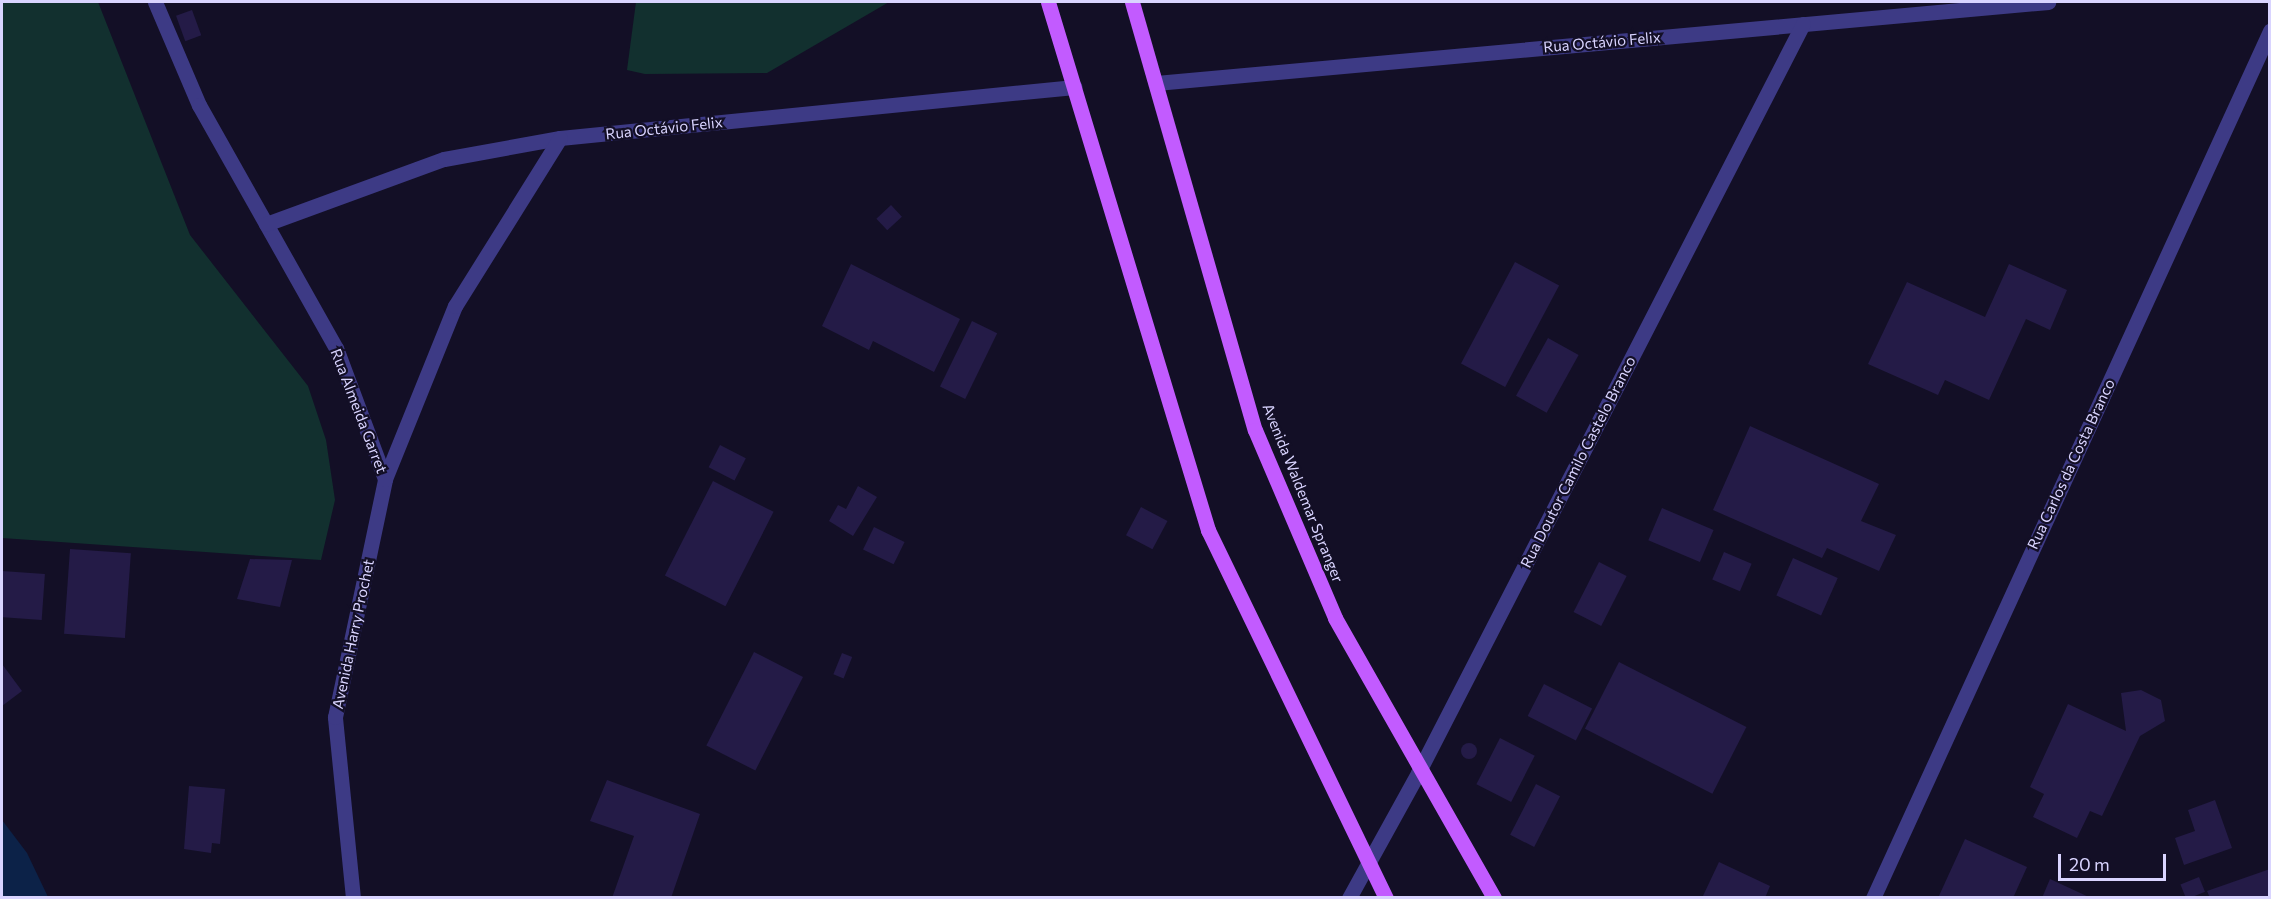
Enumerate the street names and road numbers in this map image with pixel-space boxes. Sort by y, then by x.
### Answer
street label: Rua Octávio Felix [1543,28,1661,56]
street label: Rua Octávio Felix [605,113,723,143]
street label: Rua Almeida Garret [327,346,391,476]
street label: Rua Doutor Camilo Castelo Branco [1517,353,1639,571]
street label: Rua Carlos da Costa Branco [2024,376,2118,552]
street label: Avenida Waldemar Spranger [1259,401,1347,585]
street label: Avenida Harry Prochet [328,557,378,711]

